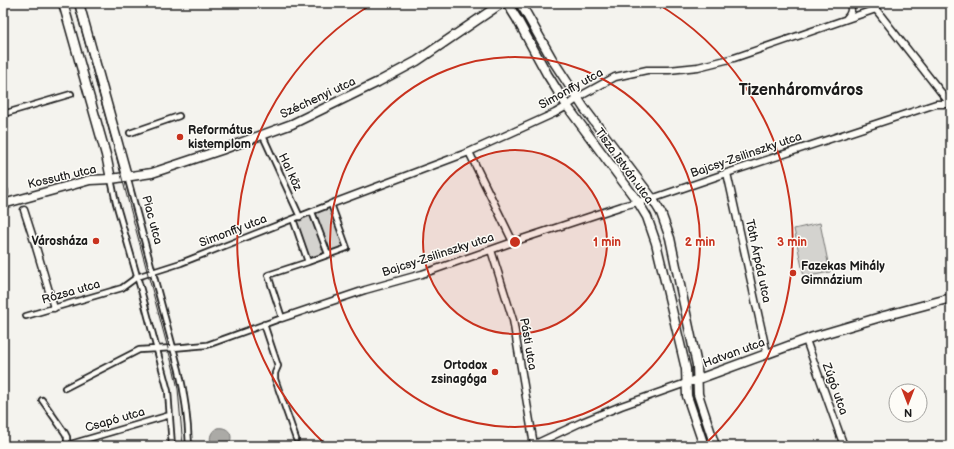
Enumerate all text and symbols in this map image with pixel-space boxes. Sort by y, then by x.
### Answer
street label: Simonffy utca [536,65,606,113]
street label: Széchenyi utca [278,74,358,122]
district label: Tizenháromváros [739,81,863,100]
place label: Református kistemplom [188,123,253,152]
street label: Tisza István utca [591,125,657,207]
street label: Bajcsy-Zsilinszky utca [688,129,804,181]
marker: Református kistemplom [175,132,185,142]
street label: Hal köz [275,151,305,193]
street label: Kossuth utca [26,162,98,192]
street label: Piac utca [138,194,166,246]
street label: Simonffy utca [197,211,269,251]
street label: Tóth Árpád utca [742,217,776,304]
street label: Bajcsy-Zsilinszky utca [380,230,496,280]
place label: Városháza [31,234,88,249]
centre of rings [508,235,522,249]
text: 1 min [593,235,621,250]
text: 2 min [685,235,715,250]
text: 3 min [777,235,807,250]
marker: Városháza [91,236,101,246]
place label: Fazekas Mihály Gimnázium [801,259,885,288]
marker: Fazekas Mihály Gimnázium [788,268,798,278]
street label: Rózsa utca [40,276,102,308]
street label: Pásti utca [516,317,540,371]
street label: Hatvan utca [701,335,767,371]
place label: Ortodox zsinagóga [431,358,488,387]
street label: Zúgó utca [818,360,851,417]
marker: Ortodox zsinagóga [490,367,500,377]
north arrow [888,383,928,423]
street label: Csapó utca [83,404,147,436]
text: N [904,406,912,419]

